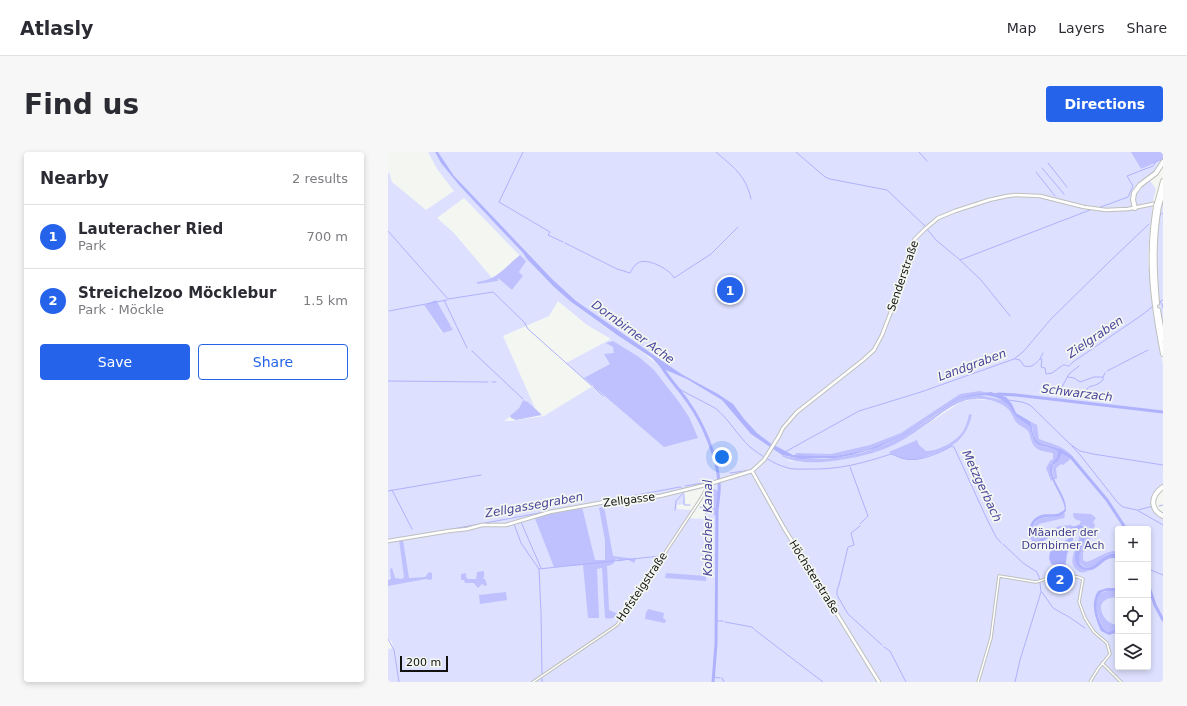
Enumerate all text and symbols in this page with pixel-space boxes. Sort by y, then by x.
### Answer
text: Atlasly [20,17,93,39]
text: Map [1007,20,1036,36]
text: Layers [1058,20,1105,36]
text: Share [1127,20,1167,36]
button: Directions [1046,86,1163,122]
text: Find us [24,88,139,121]
text: Nearby [40,168,109,188]
text: 2 results [292,171,348,186]
text: Lauteracher Ried [78,220,223,238]
text: 1 [48,229,58,244]
text: 700 m [306,229,348,244]
text: Park [78,238,106,253]
street label: Senderstraße [885,239,921,313]
pin: 1 [717,275,743,305]
text: Streichelzoo Möcklebur [78,284,276,302]
text: 2 [48,293,58,308]
text: 1.5 km [303,293,348,308]
water label: Dornbirner Ache [589,297,677,367]
text: Park · Möckle [78,302,164,317]
water label: Zielgraben [1063,313,1126,361]
button: Save [40,344,190,380]
button: Share [198,344,348,380]
water label: Landgraben [936,346,1008,384]
water label: Schwarzach [1041,382,1113,404]
your location [712,447,732,467]
water label: Metzgerbach [959,448,1005,524]
water label: Koblacher Kanal [701,479,715,576]
water label: Zellgassegraben [483,489,584,521]
street label: Zellgasse [602,490,656,510]
park label: Mäander der Dornbirner Ach [1022,526,1105,552]
map controls [1115,526,1151,670]
button: + [1115,526,1151,562]
street label: Höchsterstraße [786,538,842,616]
street label: Hofsteigstraße [614,550,670,624]
button: − [1115,562,1151,598]
pin: 2 [1047,564,1073,594]
button: locate [1115,598,1151,634]
button: layers [1115,634,1151,670]
scale bar [400,654,448,673]
text: 200 m [406,656,441,669]

